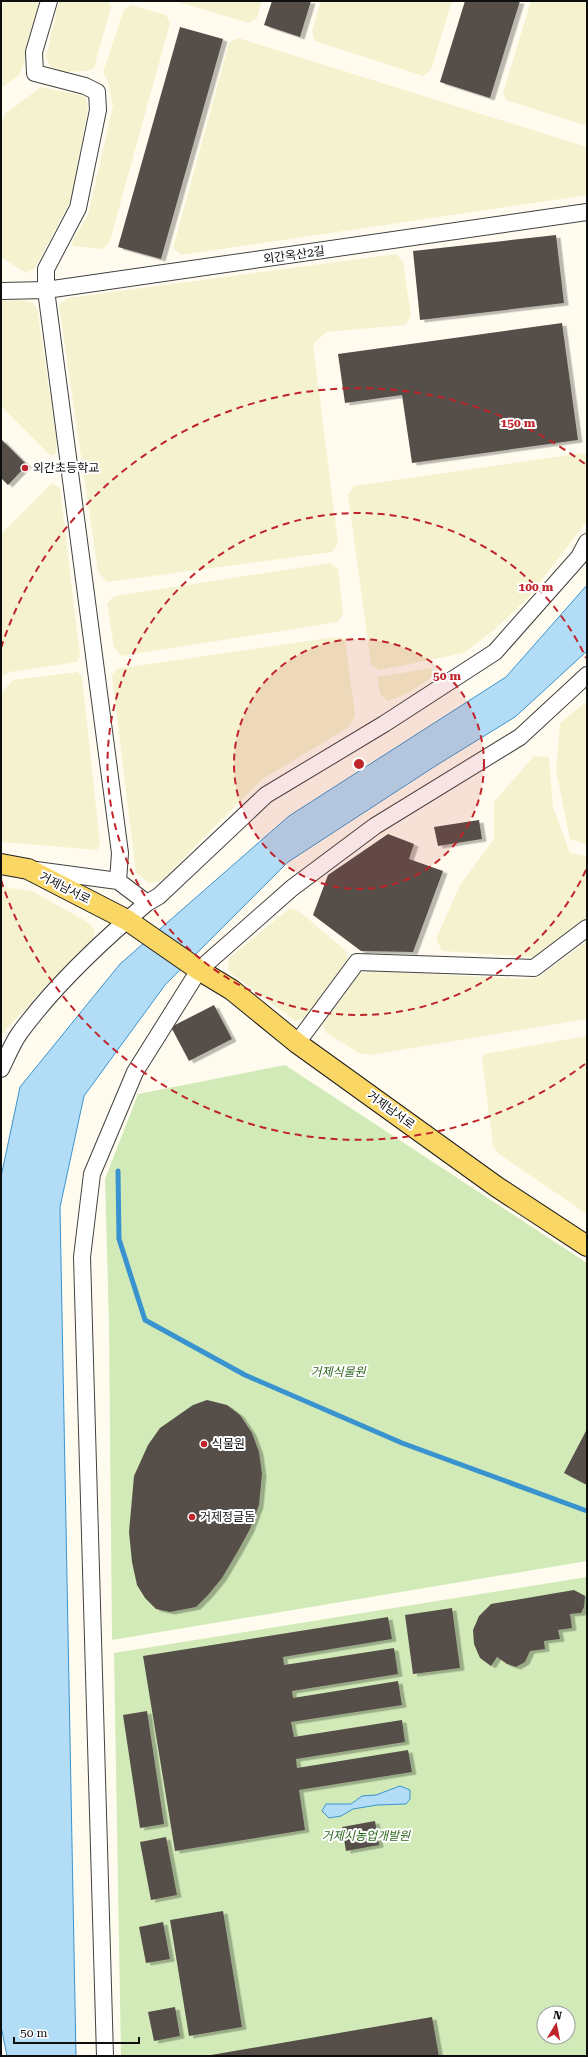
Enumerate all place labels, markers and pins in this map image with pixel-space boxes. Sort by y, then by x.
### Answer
place label: 외간초등학교 [33,461,99,475]
marker: 외간초등학교 [20,463,30,473]
centre of rings [352,757,366,771]
place label: 식물원 [212,1437,245,1451]
marker: 식물원 [199,1439,209,1449]
place label: 거제정글돔 [200,1510,255,1524]
marker: 거제정글돔 [187,1512,197,1522]

